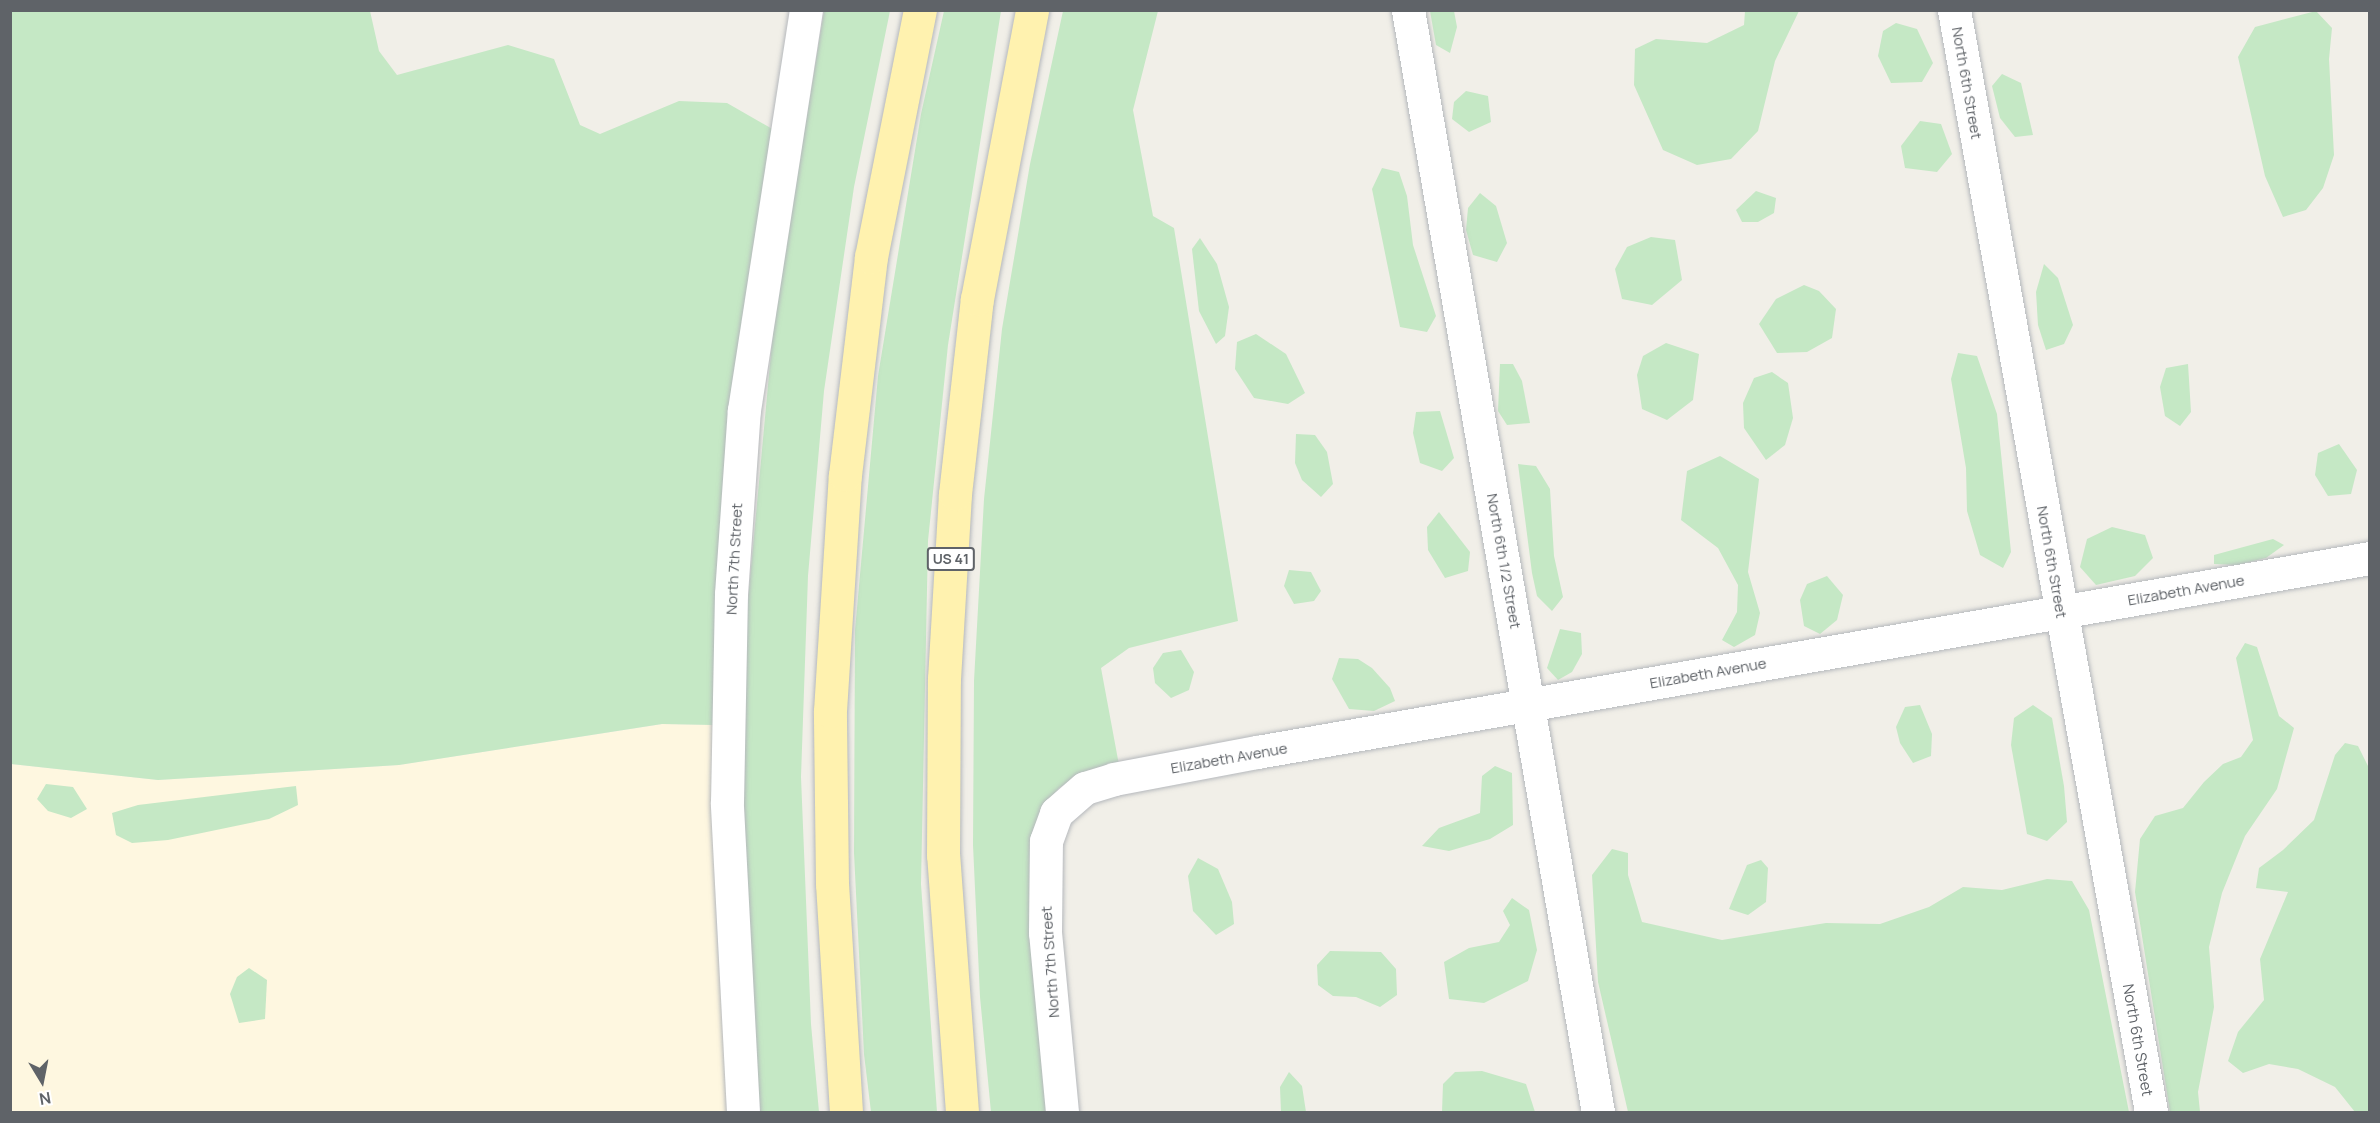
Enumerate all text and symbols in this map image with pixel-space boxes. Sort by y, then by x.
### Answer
street label: North 6th Street [1948,25,1986,141]
street label: North 6th 1/2 Street [1483,492,1525,630]
street label: North 7th Street [722,503,746,615]
street label: North 6th Street [2033,504,2071,620]
road number: US 41 [926,548,976,570]
street label: Elizabeth Avenue [2126,571,2246,609]
street label: Elizabeth Avenue [1648,654,1768,692]
street label: Elizabeth Avenue [1169,739,1289,777]
street label: North 7th Street [1037,906,1063,1018]
street label: North 6th Street [2119,982,2157,1098]
north arrow [12,1051,72,1111]
text: N [38,1087,53,1111]

